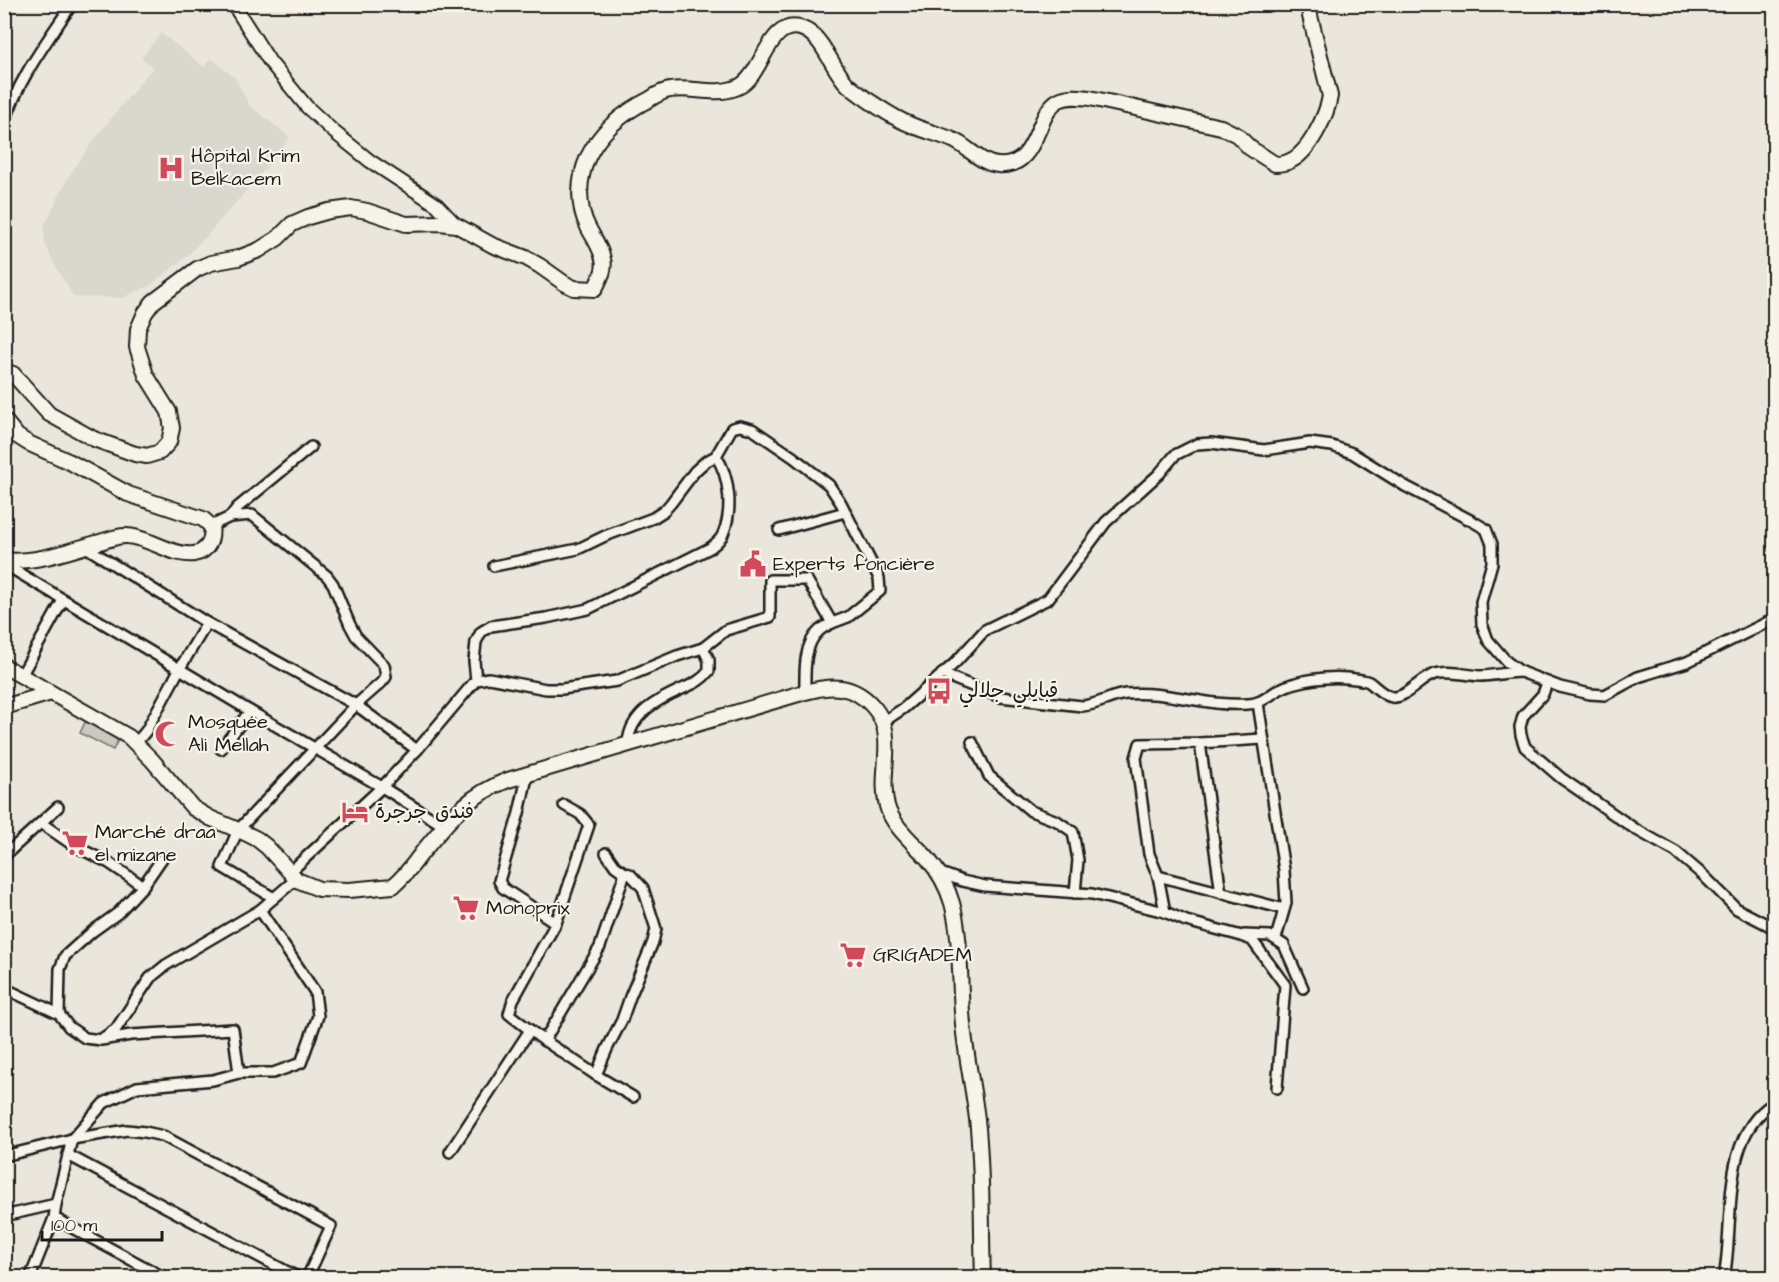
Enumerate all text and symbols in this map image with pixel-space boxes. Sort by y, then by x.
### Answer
place label: Hôpital Krim Belkacem [191,142,300,193]
hospital icon: Hôpital Krim Belkacem [156,153,186,183]
public building icon: Experts foncière [738,549,768,579]
place label: Experts foncière [773,550,935,578]
bus stop icon: قبايلي جلالي [924,676,954,706]
place label: قبايلي جلالي [959,677,1058,708]
place label: Mosquée Ali Mellah [188,708,269,759]
mosque icon: Mosquée Ali Mellah [153,719,183,749]
hotel icon: فندق جرجرة [340,797,370,827]
place label: فندق جرجرة [375,798,474,826]
place label: Marché draa el mizane [95,818,216,869]
supermarket icon: Marché draa el mizane [60,828,90,858]
supermarket icon: Monoprix [451,893,481,923]
place label: Monoprix [486,894,570,922]
supermarket icon: GRIGADEM [838,940,868,970]
place label: GRIGADEM [873,941,972,969]
scale bar [42,1204,162,1242]
text: 100 m [51,1213,97,1238]

